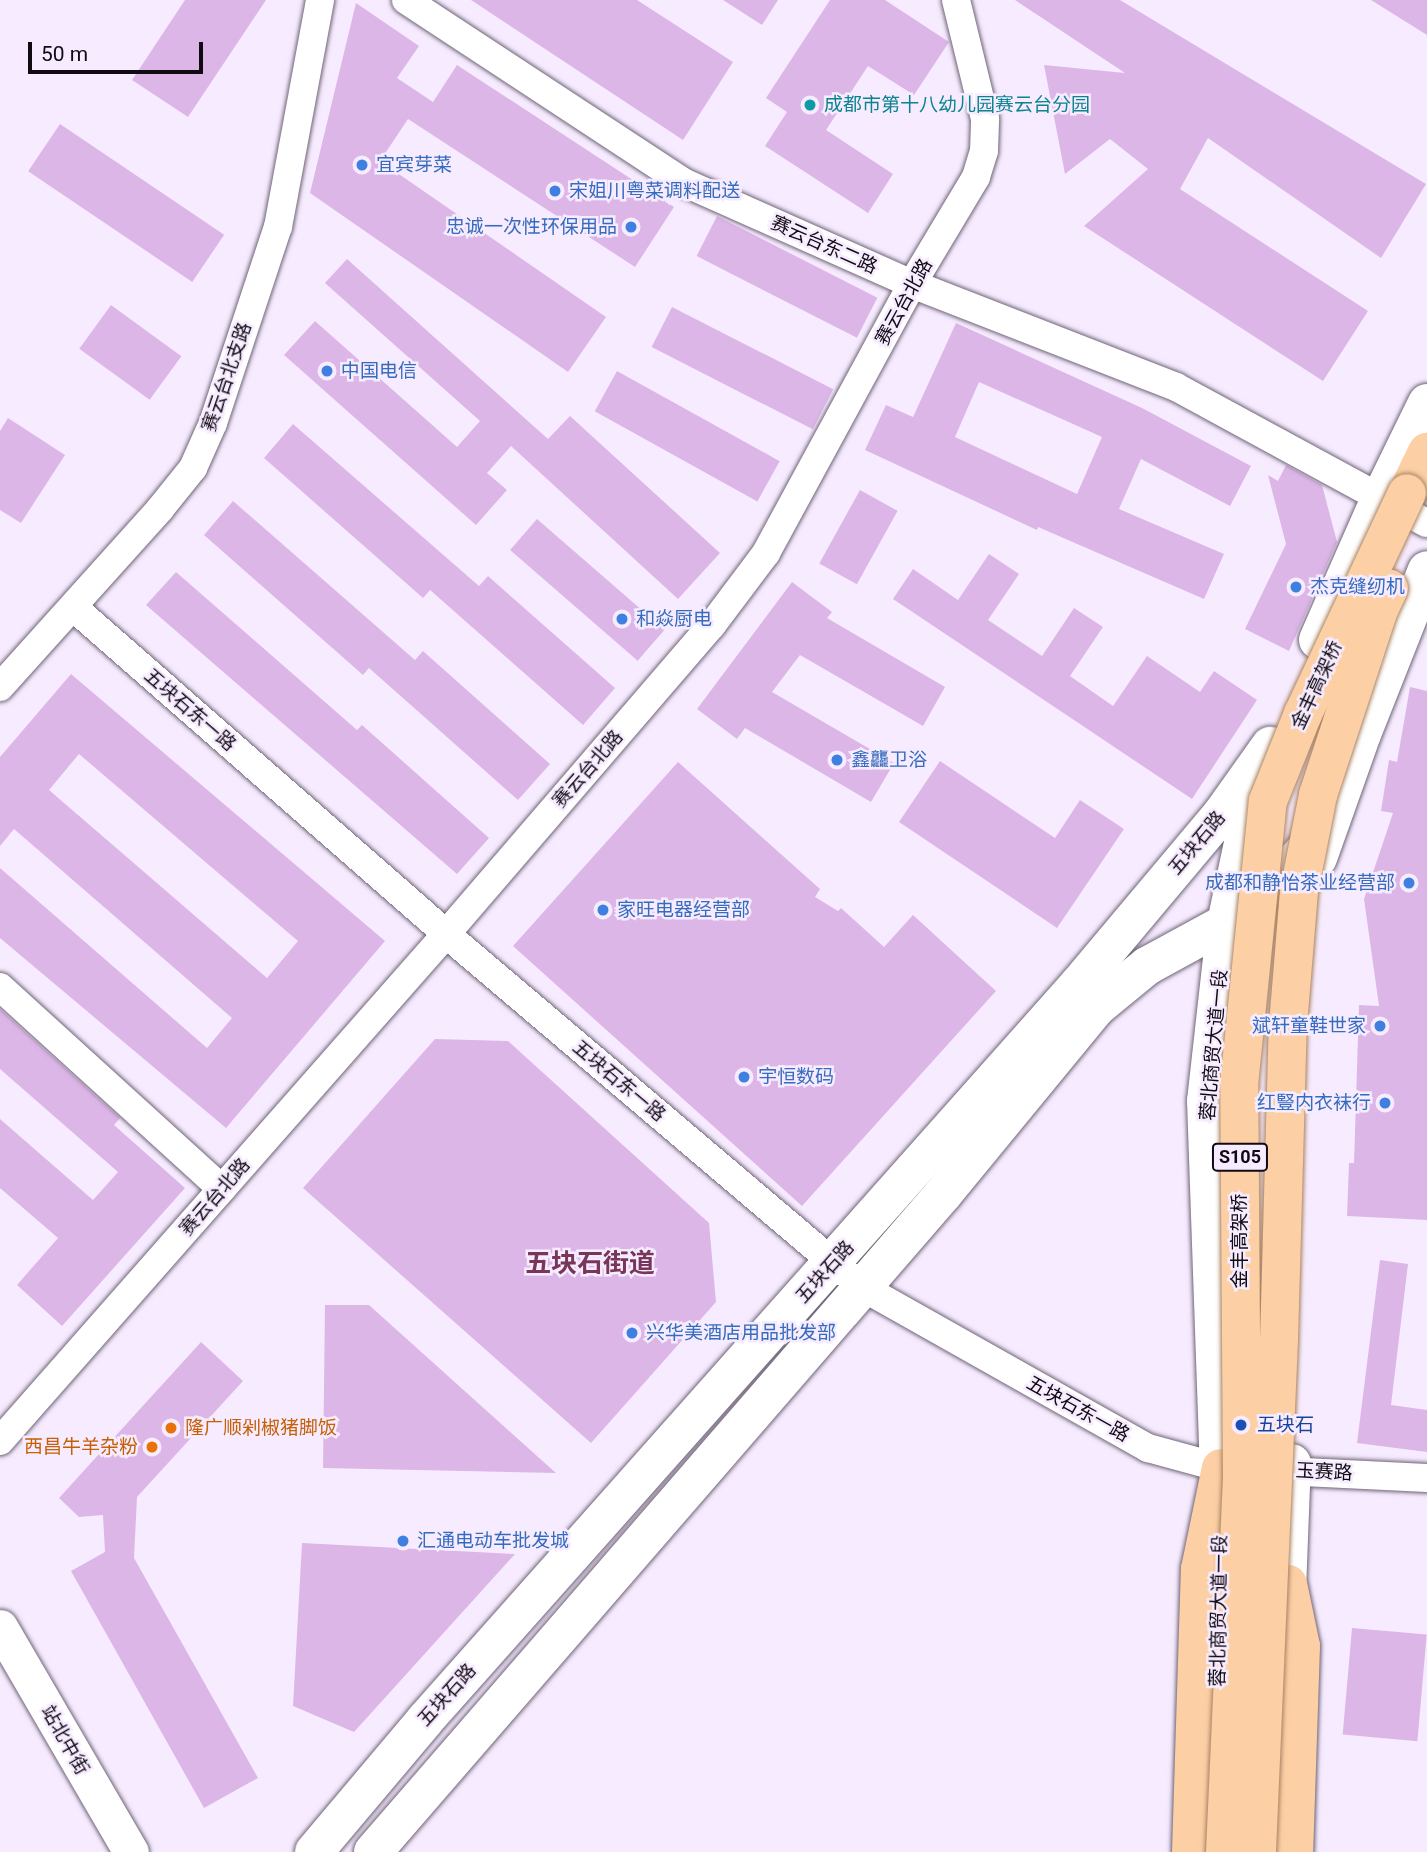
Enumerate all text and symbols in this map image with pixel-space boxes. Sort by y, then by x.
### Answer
scale bar [32,28,206,72]
text: 50 m [41,42,88,66]
place label: 成都市第十八幼儿园赛云台分园 [824,94,1090,116]
marker: 成都市第十八幼儿园赛云台分园 [802,97,818,113]
place label: 宜宾芽菜 [376,154,452,176]
marker: 宜宾芽菜 [354,157,370,173]
place label: 宋姐川粤菜调料配送 [569,180,740,202]
marker: 宋姐川粤菜调料配送 [547,183,563,199]
street label: 赛云台东二路 [767,211,881,279]
place label: 忠诚一次性环保用品 [446,216,617,238]
marker: 忠诚一次性环保用品 [623,219,639,235]
street label: 赛云台北路 [871,255,937,349]
street label: 赛云台北支路 [198,319,256,435]
place label: 中国电信 [341,360,417,382]
marker: 中国电信 [319,363,335,379]
place label: 杰克缝纫机 [1310,576,1405,598]
marker: 杰克缝纫机 [1288,579,1304,595]
place label: 和焱厨电 [636,608,712,630]
marker: 和焱厨电 [614,611,630,627]
street label: 金丰高架桥 [1287,637,1347,733]
street label: 五块石东一路 [140,664,240,756]
street label: 赛云台北路 [548,726,628,812]
place label: 鑫龘卫浴 [851,749,927,771]
marker: 鑫龘卫浴 [829,752,845,768]
street label: 五块石路 [1164,807,1230,879]
place label: 成都和静怡茶业经营部 [1205,872,1395,894]
marker: 成都和静怡茶业经营部 [1401,875,1417,891]
place label: 家旺电器经营部 [617,899,750,921]
marker: 家旺电器经营部 [595,902,611,918]
street label: 蓉北商贸大道一段 [1196,968,1232,1122]
place label: 斌轩童鞋世家 [1252,1015,1366,1037]
marker: 斌轩童鞋世家 [1372,1018,1388,1034]
street label: 五块石东一路 [568,1036,670,1126]
place label: 宇恒数码 [758,1066,834,1088]
marker: 宇恒数码 [736,1069,752,1085]
place label: 红豎内衣袜行 [1257,1092,1371,1114]
marker: 红豎内衣袜行 [1377,1095,1393,1111]
road number: S105 [1210,1142,1270,1172]
street label: 赛云台北路 [175,1154,255,1240]
street label: 金丰高架桥 [1229,1194,1251,1288]
street label: 五块石路 [791,1236,859,1308]
district label: 五块石街道 [525,1248,655,1280]
place label: 兴华美酒店用品批发部 [646,1322,836,1344]
marker: 兴华美酒店用品批发部 [624,1325,640,1341]
street label: 五块石东一路 [1023,1371,1133,1447]
place label: 五块石 [1257,1414,1314,1436]
marker: 五块石 [1231,1415,1251,1435]
place label: 隆广顺剁椒猪脚饭 [185,1417,337,1439]
marker: 隆广顺剁椒猪脚饭 [163,1420,179,1436]
place label: 西昌牛羊杂粉 [24,1436,138,1458]
marker: 西昌牛羊杂粉 [144,1439,160,1455]
street label: 玉赛路 [1295,1459,1353,1485]
place label: 汇通电动车批发城 [417,1530,569,1552]
marker: 汇通电动车批发城 [395,1533,411,1549]
street label: 蓉北商贸大道一段 [1206,1535,1232,1687]
street label: 五块石路 [413,1659,481,1731]
street label: 站北中街 [36,1701,94,1779]

